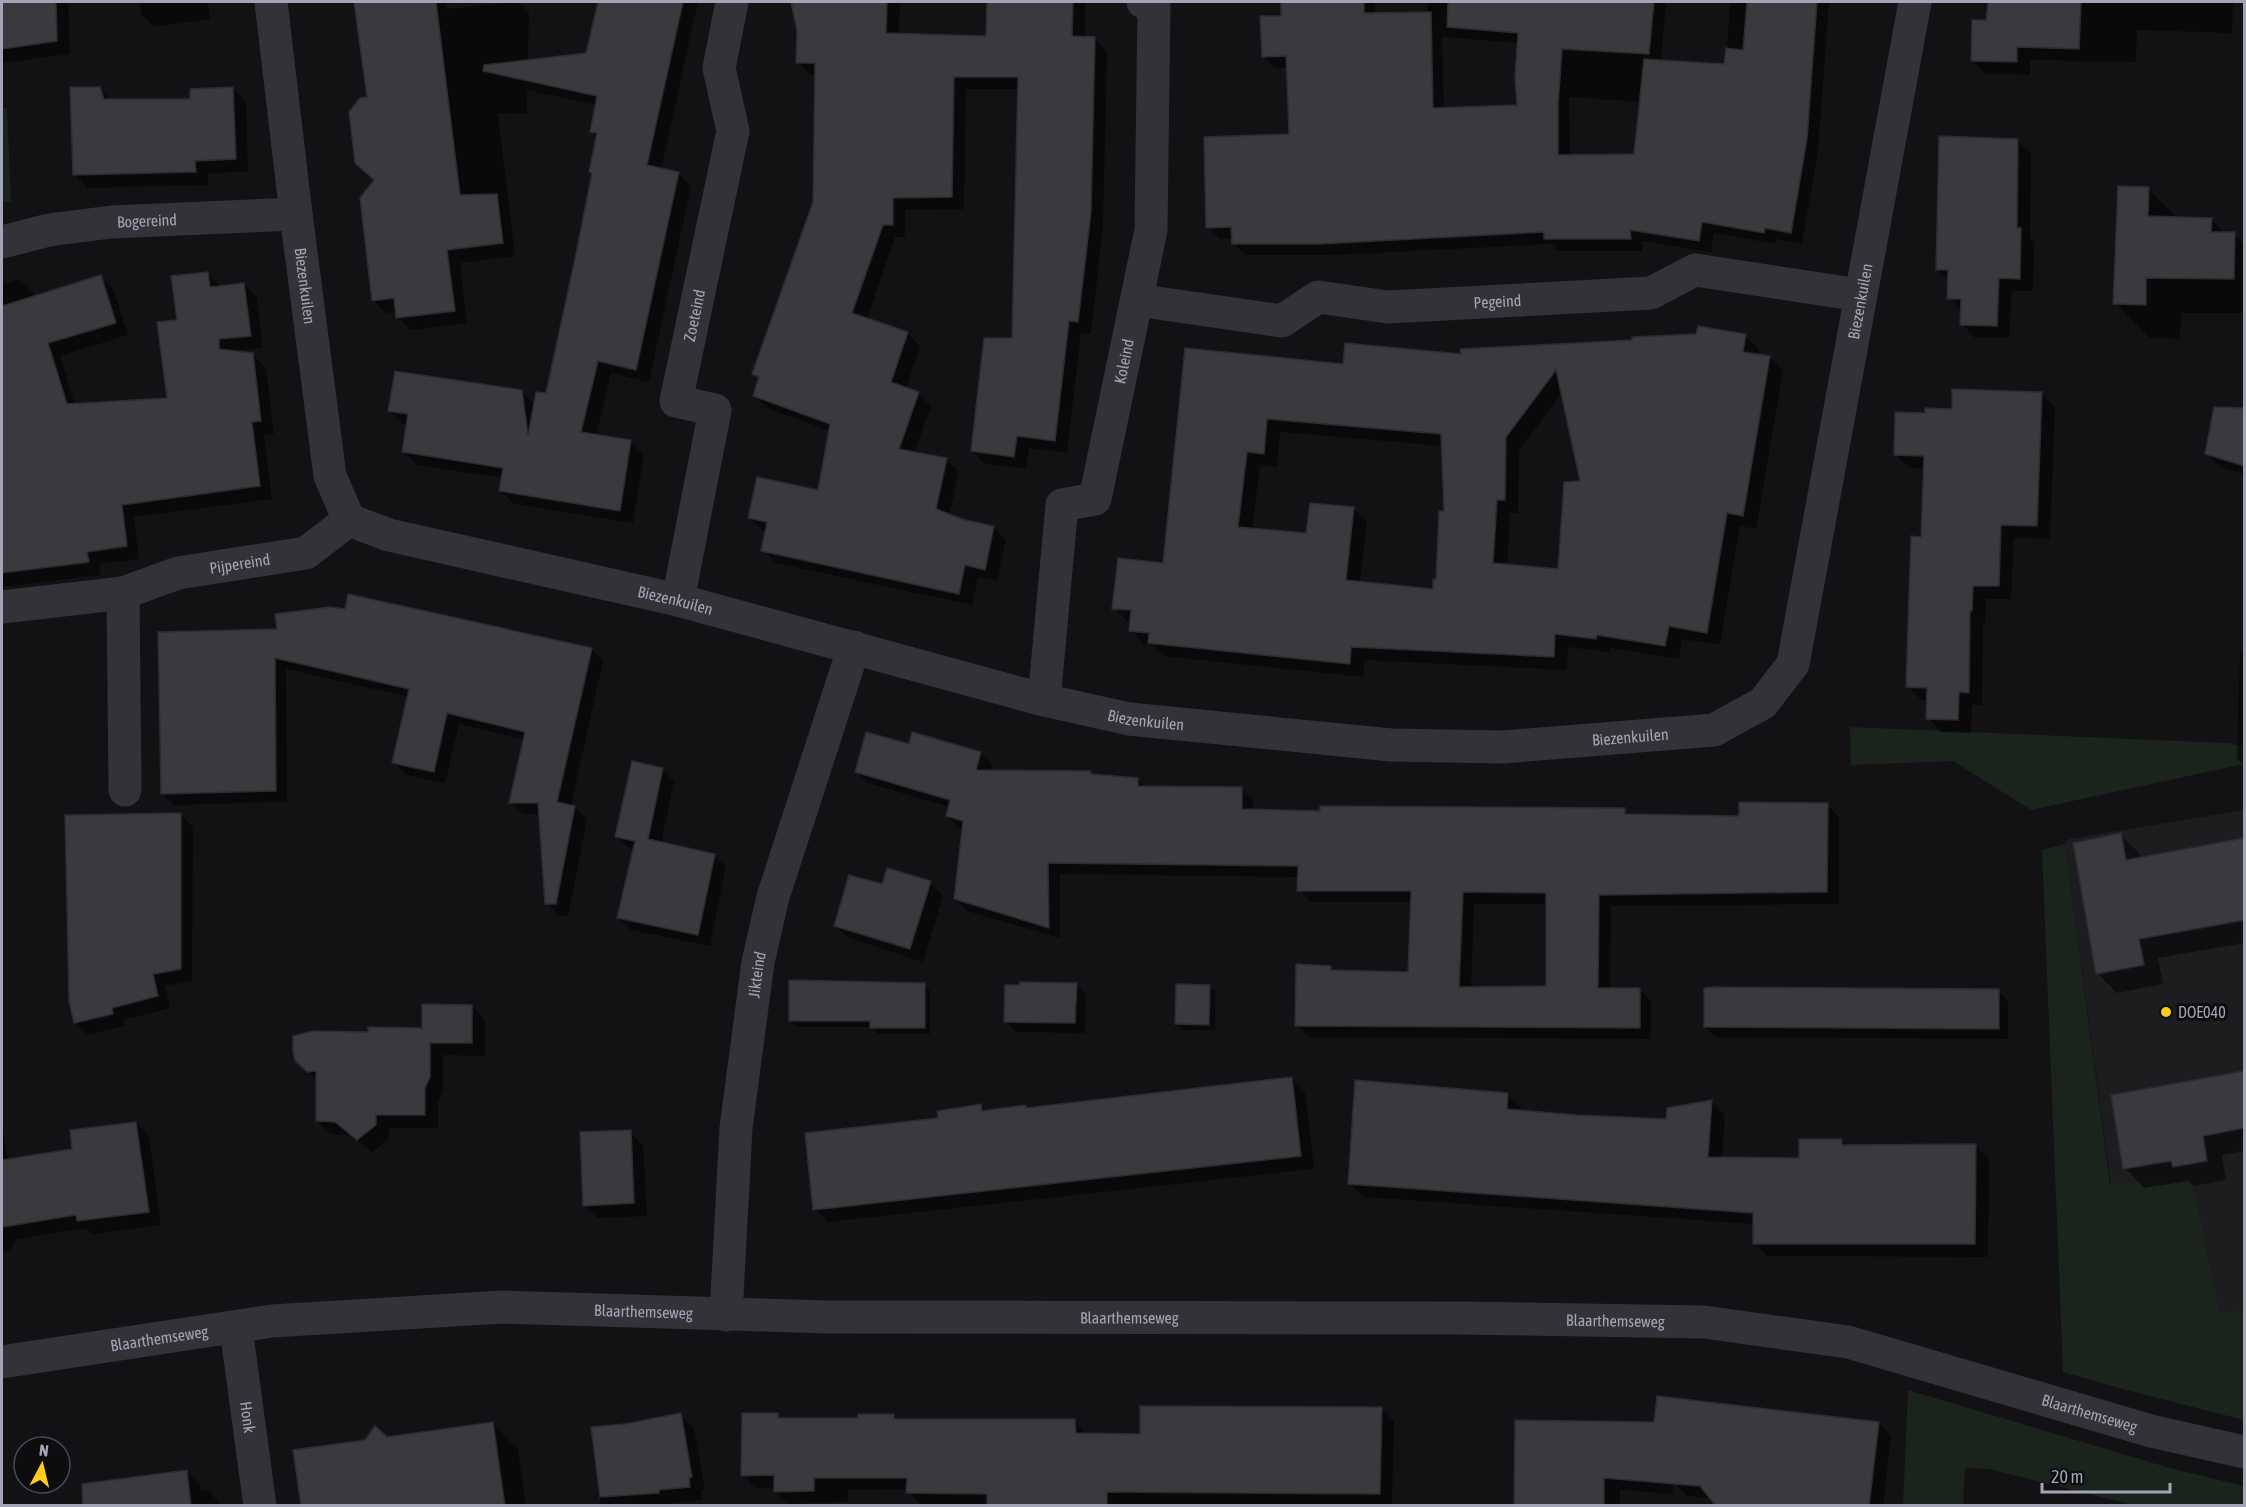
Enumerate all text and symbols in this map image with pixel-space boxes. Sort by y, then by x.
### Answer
street label: Bogereind [117,210,177,231]
street label: Biezenkuilen [291,247,319,325]
street label: Biezenkuilen [1844,262,1876,341]
street label: Zoeteind [680,288,708,343]
street label: Pegeind [1473,291,1522,312]
street label: Koleind [1110,337,1137,385]
street label: Pijpereind [208,550,271,577]
street label: Biezenkuilen [636,582,715,618]
street label: Biezenkuilen [1106,706,1185,733]
street label: Biezenkuilen [1591,725,1669,749]
street label: Jikteind [744,950,769,999]
place label: DOE040 [2178,1003,2226,1021]
marker: DOE040 [2159,1005,2173,1019]
street label: Blaarthemseweg [594,1301,693,1323]
street label: Blaarthemseweg [1080,1308,1179,1328]
street label: Blaarthemseweg [1566,1311,1665,1331]
street label: Blaarthemseweg [109,1322,210,1354]
street label: Blaarthemseweg [2040,1390,2140,1437]
street label: Honk [237,1400,259,1434]
north arrow [12,1435,72,1495]
text: N [38,1441,50,1460]
scale bar [2042,1456,2170,1494]
text: 20 m [2051,1466,2083,1487]

